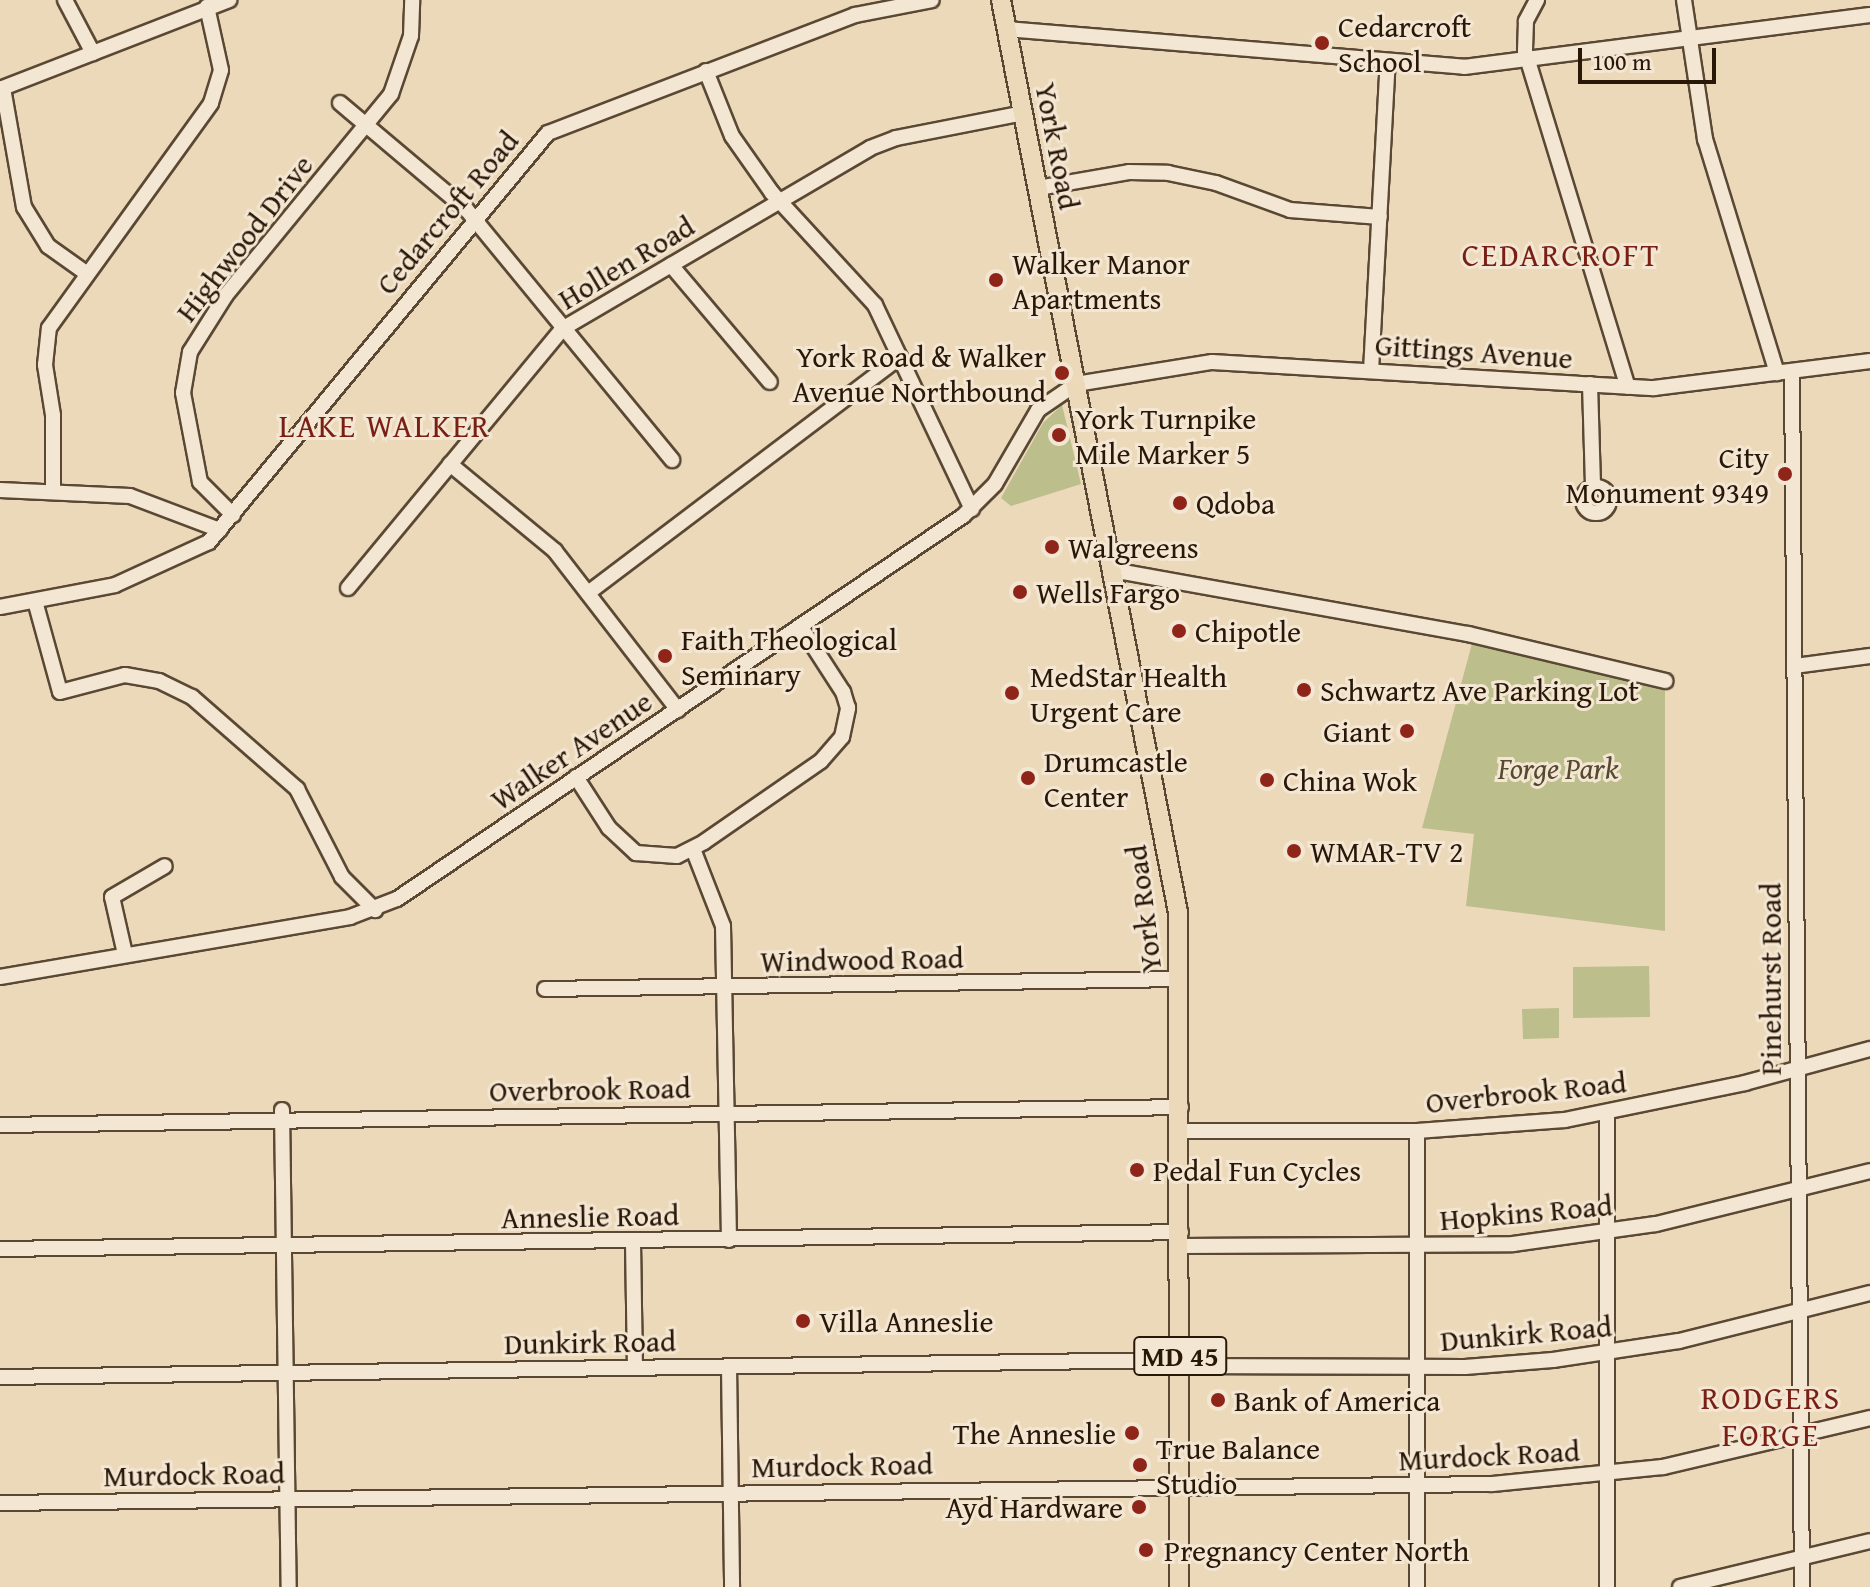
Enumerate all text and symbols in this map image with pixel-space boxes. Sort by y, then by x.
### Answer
place label: Cedarcroft School [1338,8,1471,78]
scale bar [1582,32,1720,82]
marker: Cedarcroft School [1313,34,1331,52]
text: 100 m [1592,44,1652,79]
street label: York Road [1028,79,1088,213]
street label: Cedarcroft Road [368,123,526,301]
street label: Highwood Drive [168,148,320,328]
street label: Hollen Road [551,207,701,317]
district label: CEDARCROFT [1462,236,1660,274]
place label: Walker Manor Apartments [1012,245,1190,316]
marker: Walker Manor Apartments [987,271,1005,289]
street label: Gittings Avenue [1374,326,1574,376]
place label: York Road & Walker Avenue Northbound [793,338,1046,408]
marker: York Road & Walker Avenue Northbound [1053,364,1071,382]
place label: York Turnpike Mile Marker 5 [1075,400,1256,470]
district label: LAKE WALKER [279,407,491,445]
marker: York Turnpike Mile Marker 5 [1050,426,1068,444]
place label: City Monument 9349 [1566,439,1769,510]
marker: City Monument 9349 [1776,465,1794,483]
place label: Qdoba [1196,485,1275,521]
marker: Qdoba [1171,494,1189,512]
place label: Walgreens [1068,529,1199,565]
marker: Walgreens [1043,538,1061,556]
place label: Wells Fargo [1036,574,1180,610]
marker: Wells Fargo [1011,583,1029,601]
place label: Chipotle [1195,613,1301,649]
place label: Faith Theological Seminary [681,621,897,692]
marker: Chipotle [1170,622,1188,640]
marker: Faith Theological Seminary [656,647,674,665]
place label: MedStar Health Urgent Care [1030,658,1227,728]
place label: Schwartz Ave Parking Lot [1320,672,1639,708]
marker: Schwartz Ave Parking Lot [1295,681,1313,699]
marker: MedStar Health Urgent Care [1001,682,1023,704]
street label: Walker Avenue [484,683,658,817]
place label: Giant [1323,713,1391,749]
marker: Giant [1398,722,1416,740]
place label: Drumcastle Center [1044,743,1188,814]
park label: Forge Park [1498,750,1618,786]
place label: China Wok [1283,762,1417,798]
marker: Drumcastle Center [1019,769,1037,787]
marker: China Wok [1258,771,1276,789]
place label: WMAR-TV 2 [1310,833,1463,869]
marker: WMAR-TV 2 [1285,842,1303,860]
street label: York Road [1117,843,1169,975]
street label: Pinehurst Road [1752,883,1788,1075]
street label: Windwood Road [760,939,964,979]
street label: Overbrook Road [1424,1064,1628,1120]
street label: Overbrook Road [489,1069,691,1109]
place label: Pedal Fun Cycles [1153,1152,1361,1188]
marker: Pedal Fun Cycles [1128,1161,1146,1179]
street label: Hopkins Road [1438,1187,1614,1237]
street label: Anneslie Road [501,1196,679,1236]
place label: Villa Anneslie [819,1303,993,1339]
street label: Dunkirk Road [1439,1308,1613,1358]
marker: Villa Anneslie [794,1312,812,1330]
street label: Dunkirk Road [504,1323,676,1361]
road number: MD 45 [1132,1332,1228,1380]
district label: RODGERS FORGE [1701,1380,1841,1455]
place label: Bank of America [1234,1382,1440,1418]
marker: Bank of America [1209,1391,1227,1409]
place label: The Anneslie [953,1415,1116,1451]
marker: The Anneslie [1123,1424,1141,1442]
place label: True Balance Studio [1156,1430,1320,1500]
street label: Murdock Road [1397,1432,1581,1478]
street label: Murdock Road [751,1445,933,1485]
street label: Murdock Road [103,1454,285,1494]
marker: True Balance Studio [1131,1456,1149,1474]
place label: Ayd Hardware [946,1489,1123,1525]
marker: Ayd Hardware [1130,1498,1148,1516]
place label: Pregnancy Center North [1164,1532,1469,1568]
marker: Pregnancy Center North [1135,1539,1157,1561]

